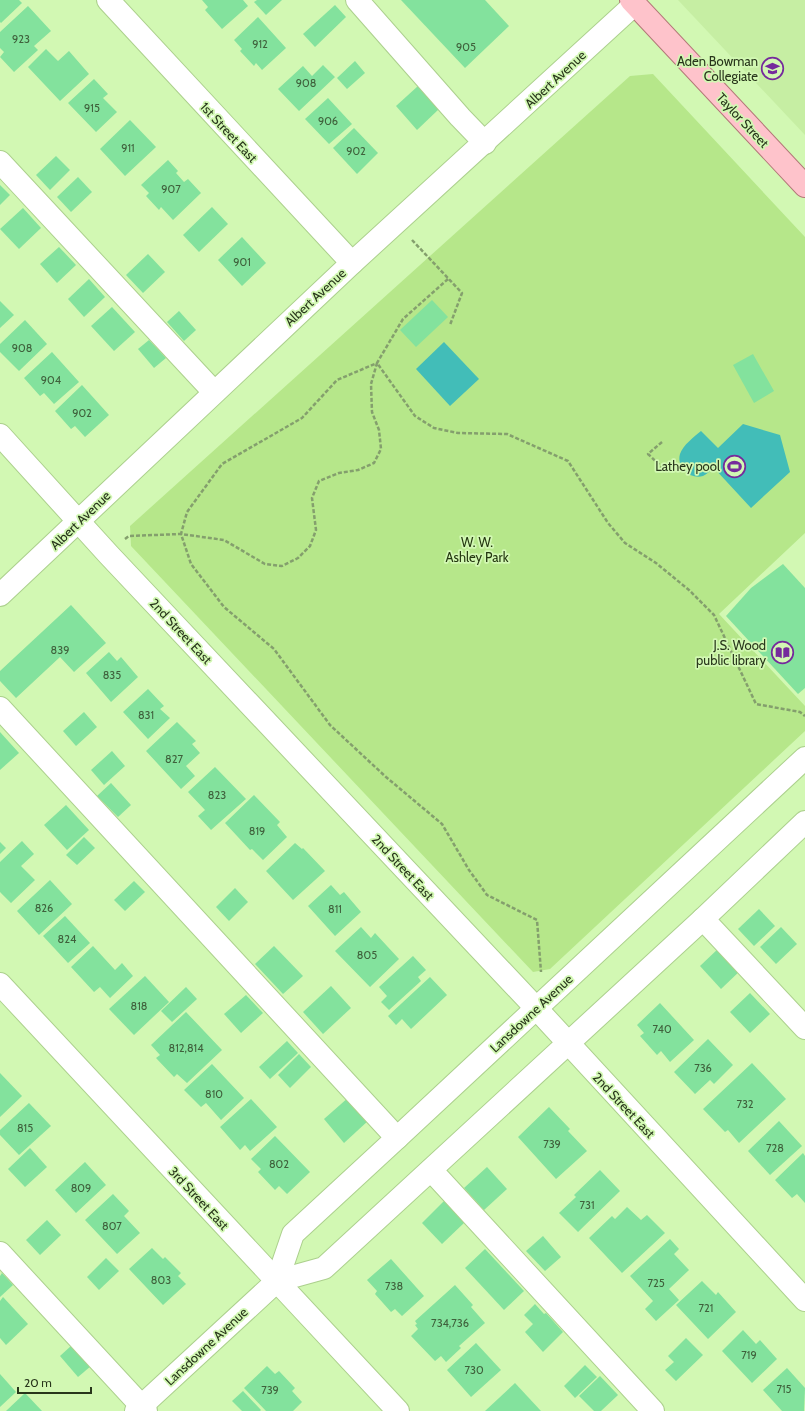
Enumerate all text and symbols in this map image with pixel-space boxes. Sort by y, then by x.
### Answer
house number: 923 [12,32,30,46]
house number: 912 [252,37,268,51]
house number: 905 [456,40,476,54]
street label: Albert Avenue [521,46,589,111]
place label: Aden Bowman Collegiate [677,53,758,84]
school or university icon: Aden Bowman Collegiate [760,55,786,81]
house number: 908 [296,76,316,90]
street label: Taylor Street [714,89,773,151]
street label: 1st Street East [197,99,261,166]
house number: 915 [84,101,100,115]
house number: 906 [318,114,338,128]
house number: 911 [121,141,135,155]
house number: 902 [346,144,366,158]
house number: 907 [161,182,181,196]
house number: 901 [233,255,251,269]
street label: Albert Avenue [281,264,349,329]
house number: 908 [12,341,32,355]
house number: 904 [41,373,62,387]
house number: 902 [72,406,92,420]
sports icon: Lathey pool [722,453,748,479]
place label: Lathey pool [655,458,720,474]
street label: Albert Avenue [47,487,114,553]
park label: W. W. Ashley Park [446,534,509,565]
street label: 2nd Street East [147,595,216,668]
place label: J.S. Wood public library [696,637,766,668]
library icon: J.S. Wood public library [769,639,795,665]
house number: 839 [51,643,69,657]
house number: 835 [103,668,121,682]
house number: 831 [138,708,154,722]
house number: 827 [165,752,183,766]
house number: 823 [208,788,226,802]
house number: 819 [249,824,265,838]
street label: 2nd Street East [369,831,438,904]
house number: 826 [35,901,53,915]
house number: 811 [328,902,342,916]
house number: 824 [58,932,77,946]
house number: 805 [357,948,377,962]
street label: Lansdowne Avenue [486,970,576,1055]
house number: 818 [131,999,147,1013]
house number: 740 [652,1022,672,1036]
house number: 812,814 [168,1041,204,1055]
house number: 736 [694,1061,712,1075]
street label: 2nd Street East [590,1069,659,1142]
house number: 810 [205,1087,223,1101]
house number: 732 [736,1097,754,1111]
house number: 815 [17,1121,33,1135]
house number: 739 [543,1137,561,1151]
house number: 728 [766,1141,784,1155]
house number: 802 [269,1157,289,1171]
street label: 3rd Street East [166,1163,233,1233]
house number: 809 [71,1181,91,1195]
house number: 731 [579,1198,595,1212]
house number: 807 [102,1219,122,1233]
house number: 803 [151,1273,171,1287]
house number: 725 [647,1276,665,1290]
house number: 738 [385,1279,403,1293]
house number: 721 [699,1301,713,1315]
street label: Lansdowne Avenue [161,1303,251,1388]
house number: 734,736 [431,1316,469,1330]
house number: 719 [741,1348,757,1362]
house number: 730 [464,1363,484,1377]
scale bar [18,1369,91,1395]
text: 20 m [24,1375,52,1390]
house number: 715 [776,1382,792,1396]
house number: 739 [261,1383,279,1397]

